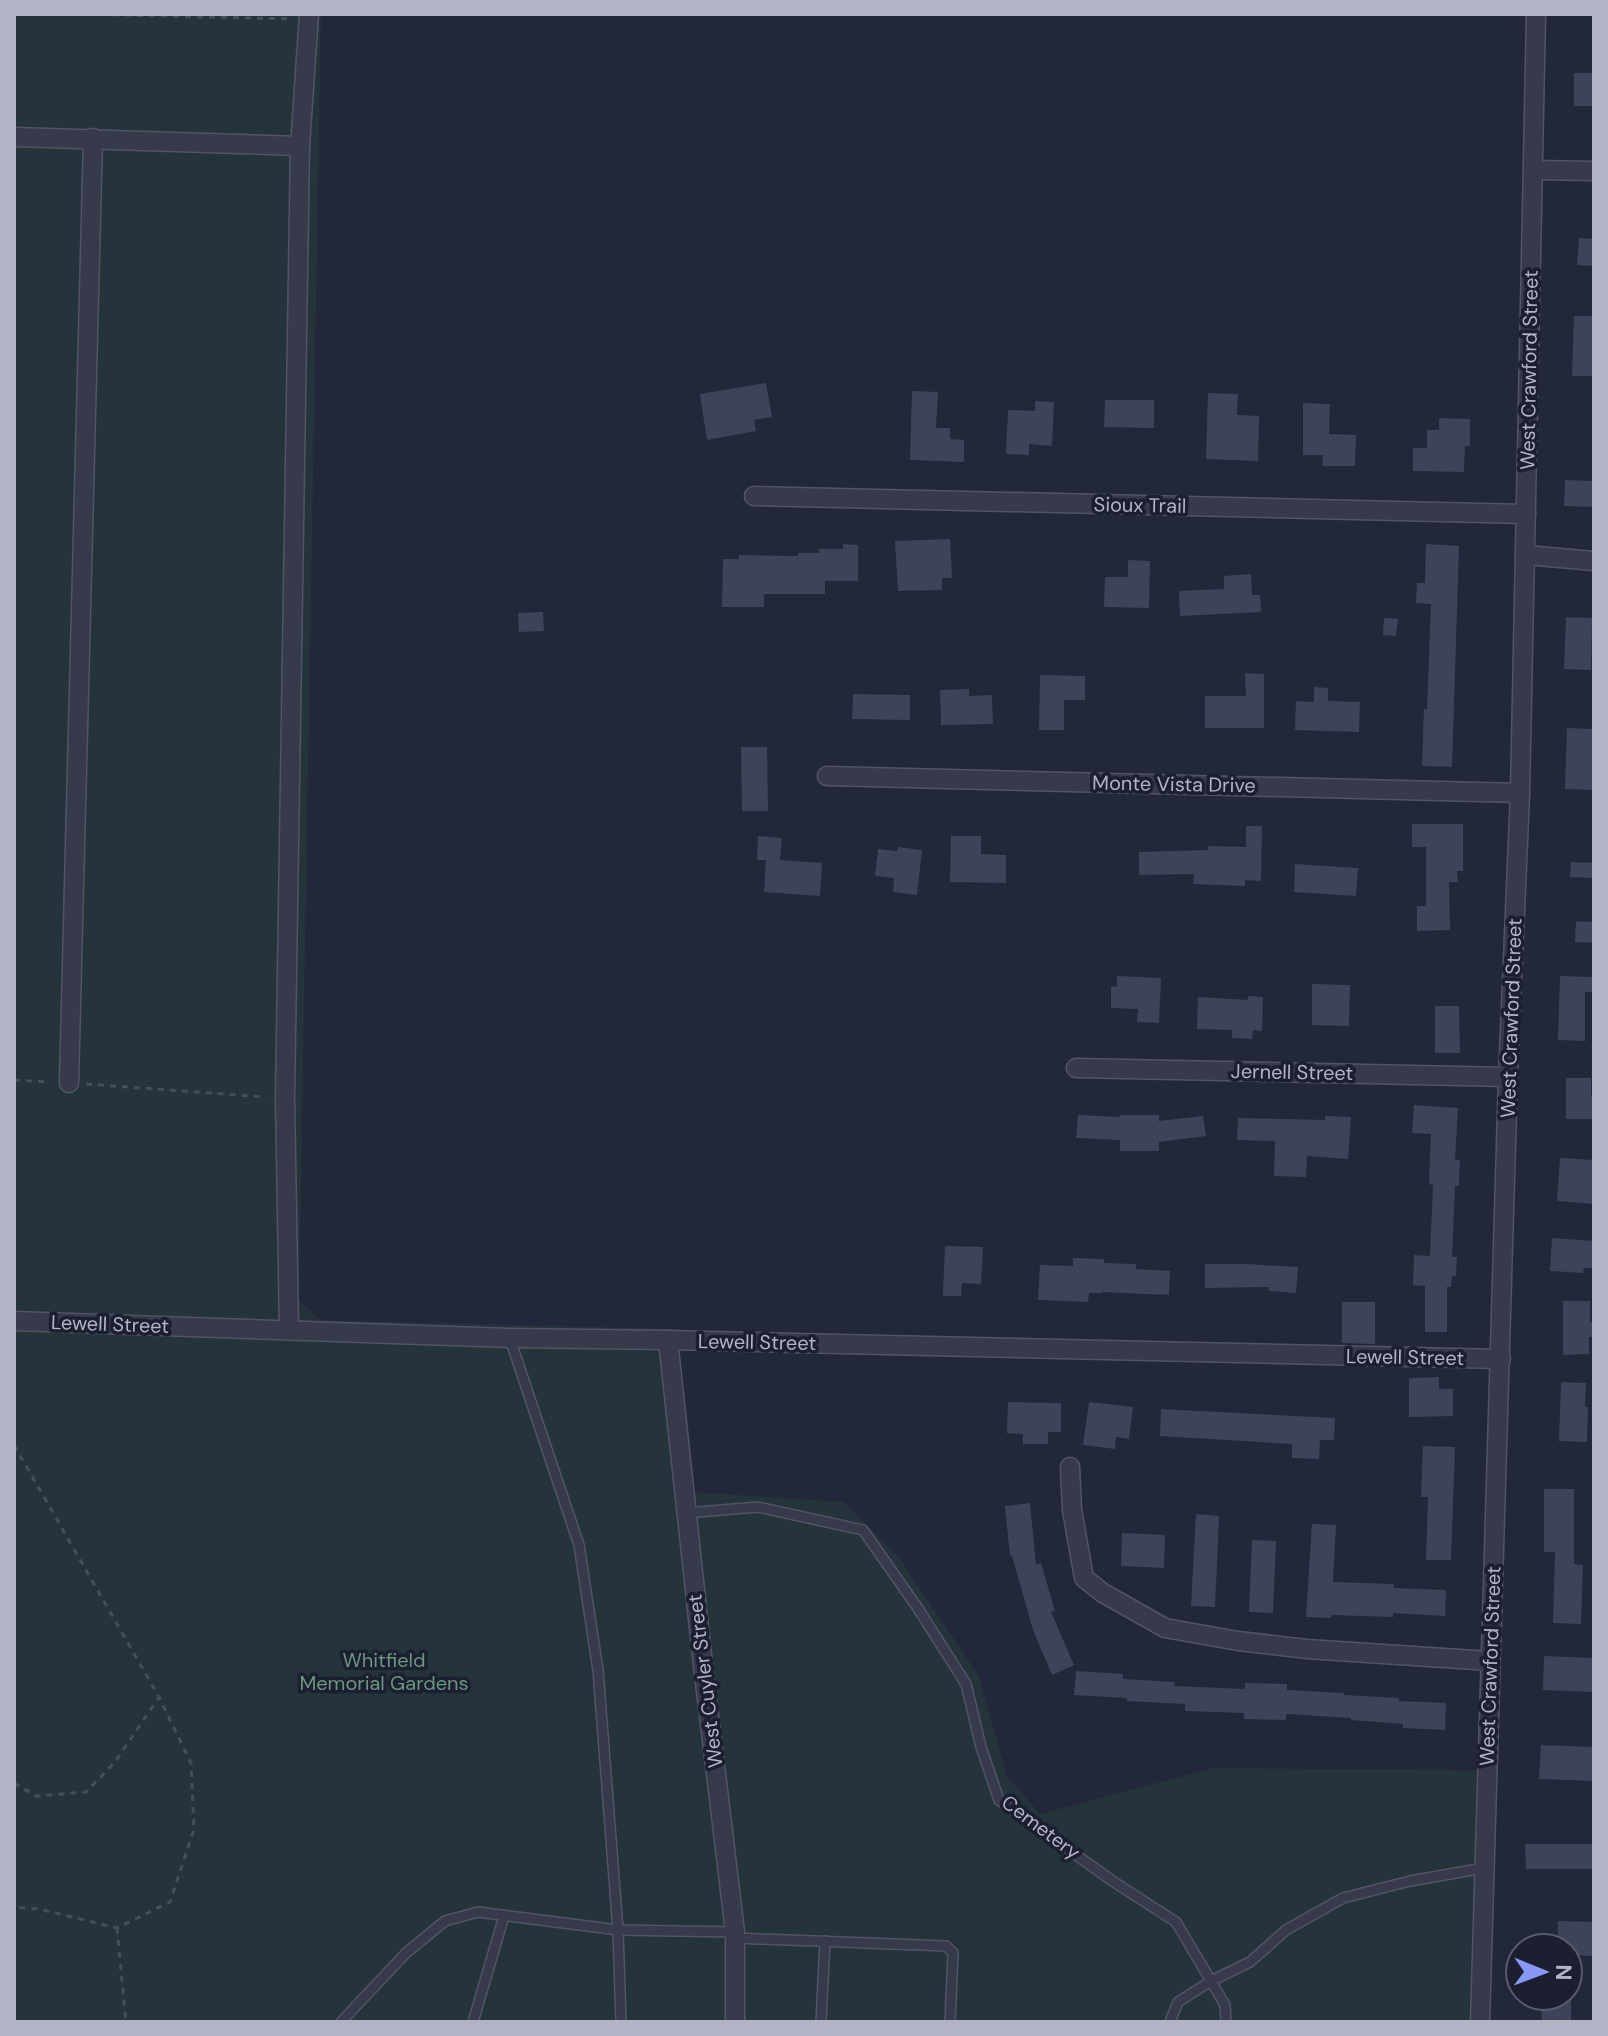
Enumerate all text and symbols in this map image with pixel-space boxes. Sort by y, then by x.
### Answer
street label: West Crawford Street [1514,270,1544,470]
street label: Sioux Trail [1093,491,1187,519]
street label: Monte Vista Drive [1092,770,1256,798]
street label: West Crawford Street [1495,917,1527,1118]
street label: Jernell Street [1231,1058,1354,1086]
street label: Lewell Street [50,1309,170,1339]
street label: Lewell Street [698,1328,816,1356]
street label: Lewell Street [1346,1343,1464,1371]
street label: West Crawford Street [1474,1565,1506,1766]
street label: West Cuyler Street [681,1593,729,1769]
park label: Whitfield Memorial Gardens [299,1647,469,1696]
street label: Cemetery [996,1789,1086,1865]
north arrow [1504,1932,1584,2012]
text: N [1549,1964,1578,1981]

